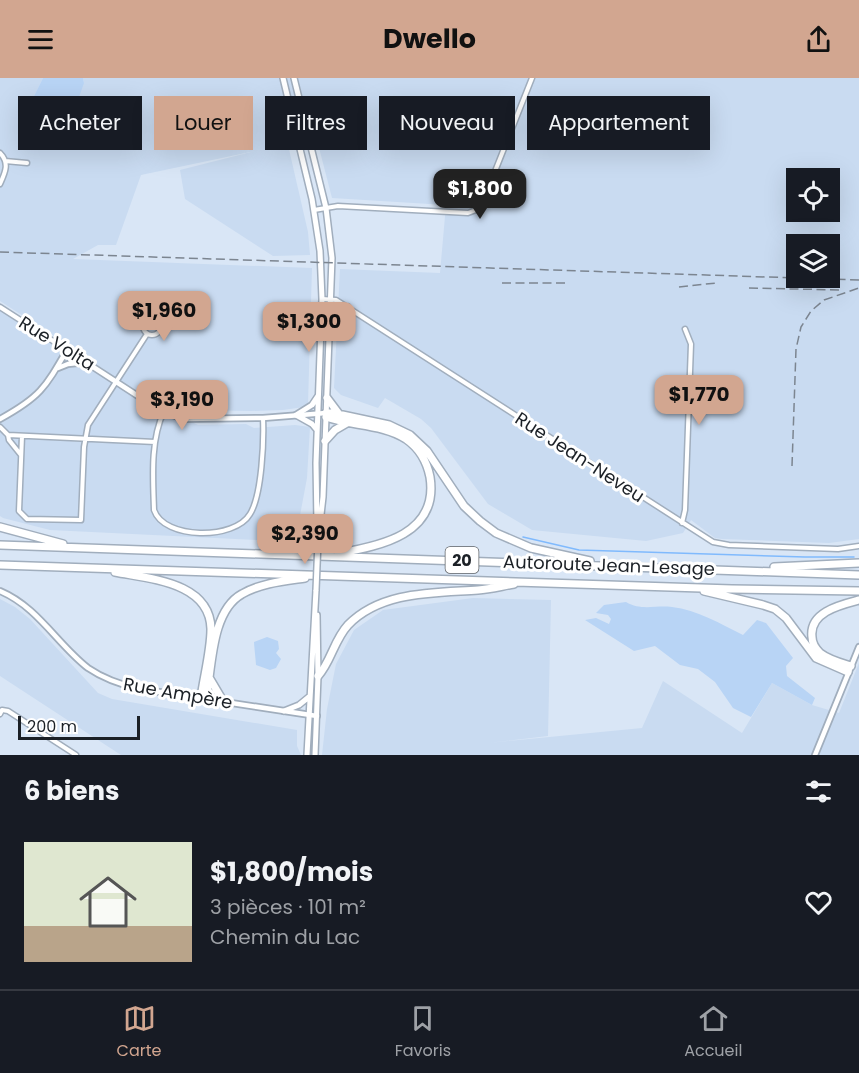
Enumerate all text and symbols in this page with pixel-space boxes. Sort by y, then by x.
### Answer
text: Dwello [383,20,476,57]
icon: menu [24,23,57,56]
icon: share [802,23,835,56]
chip: Acheter [18,96,142,150]
chip: Louer [154,96,253,150]
chip: Filtres [265,96,367,150]
chip: Nouveau [379,96,515,150]
chip: Appartement [527,96,710,150]
map controls [786,168,840,288]
button: locate [786,168,840,222]
pin: $1,800 [431,169,529,220]
text: $1,800 [447,174,513,202]
button: layers [786,234,840,288]
pin: $1,960 [115,291,213,342]
text: $1,960 [132,296,196,324]
pin: $1,300 [260,302,358,353]
text: $1,300 [277,307,341,335]
street label: Rue Volta [14,310,100,376]
pin: $1,770 [650,375,748,426]
pin: $3,190 [133,380,231,431]
text: $1,770 [669,380,729,408]
text: $3,190 [150,385,214,413]
street label: Rue Jean-Neveu [511,406,649,508]
pin: $2,390 [256,514,354,565]
text: $2,390 [271,519,339,547]
road number: 20 [446,547,478,573]
street label: Autoroute Jean-Lesage [503,549,715,581]
street label: Rue Ampère [122,671,234,715]
scale bar [18,713,140,740]
text: 200 m [27,715,77,738]
text: 6 biens [24,773,119,809]
icon: filters [802,775,835,808]
text: $1,800/mois [210,854,373,890]
icon: home [72,866,144,938]
icon: heart [802,886,835,919]
text: 3 pièces · 101 m² [210,893,366,921]
text: Chemin du Lac [210,923,360,951]
tab: Carte [117,1002,161,1063]
tab: Favoris [395,1002,451,1063]
tab: Accueil [684,1002,742,1063]

